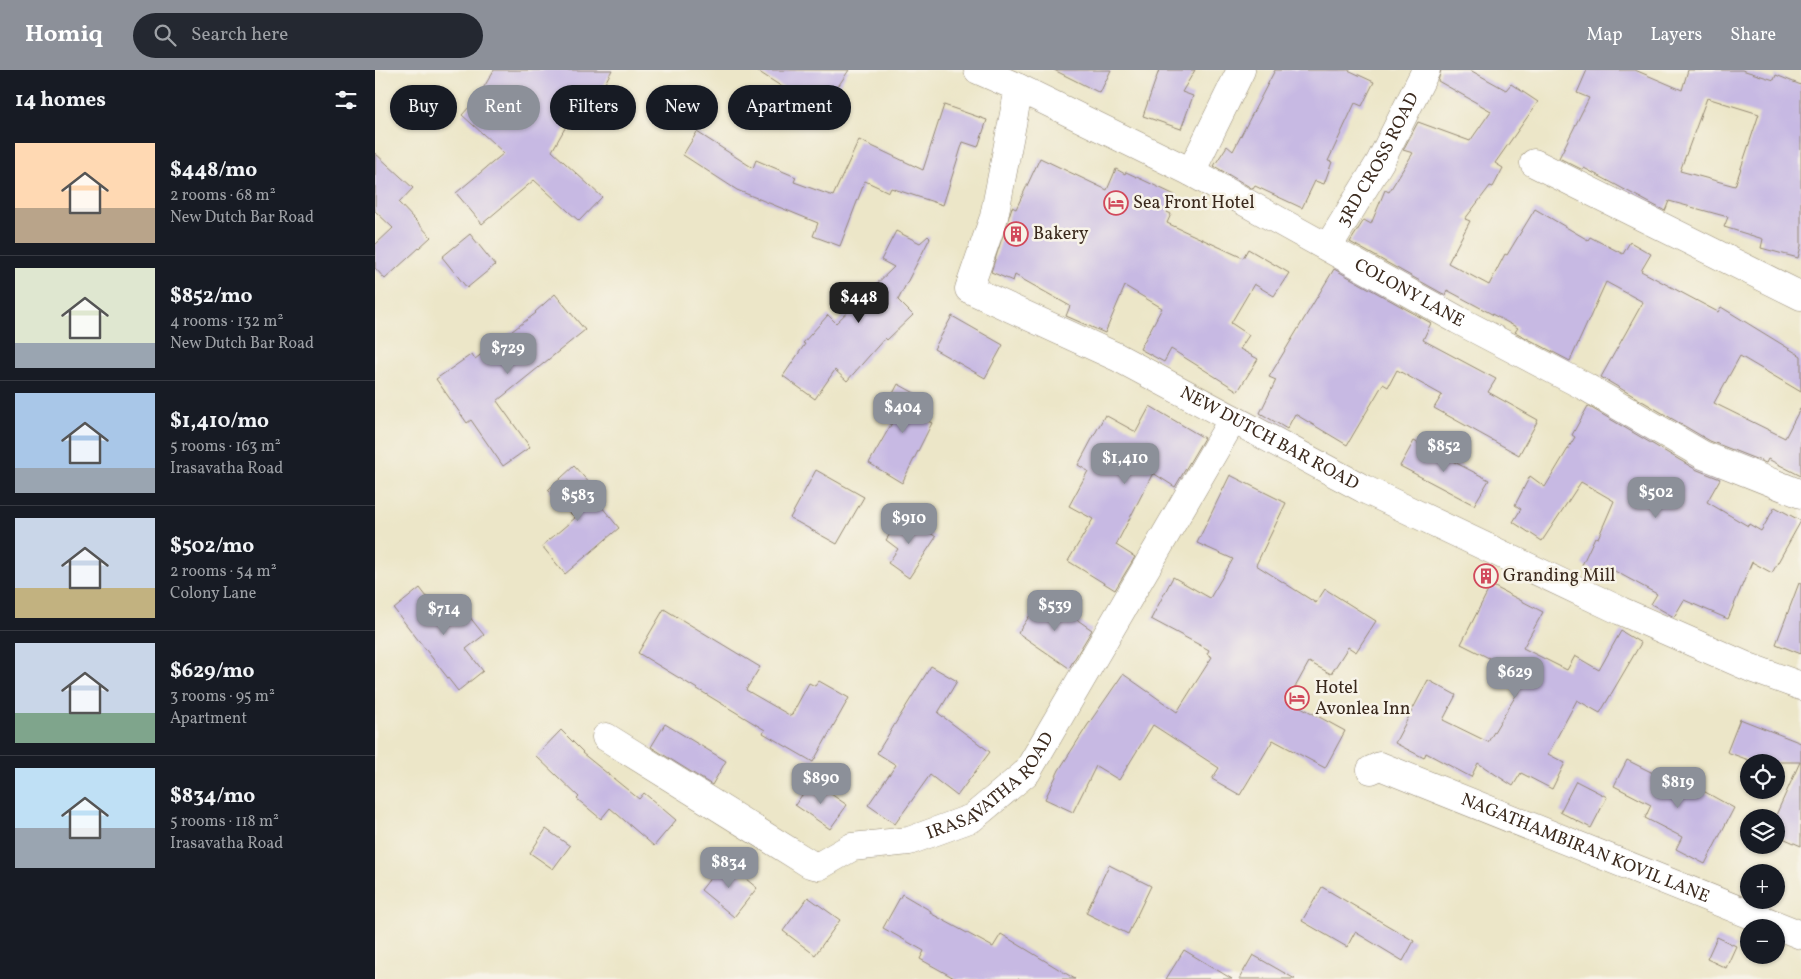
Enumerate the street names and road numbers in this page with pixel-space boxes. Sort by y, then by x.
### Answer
street label: 3RD CROSS ROAD [1331,88,1425,231]
street label: COLONY LANE [1350,252,1469,334]
street label: NEW DUTCH BAR ROAD [1175,380,1363,496]
street label: IRASAVATHA ROAD [923,728,1060,846]
street label: NAGATHAMBIRAN KOVIL LANE [1457,787,1713,910]

